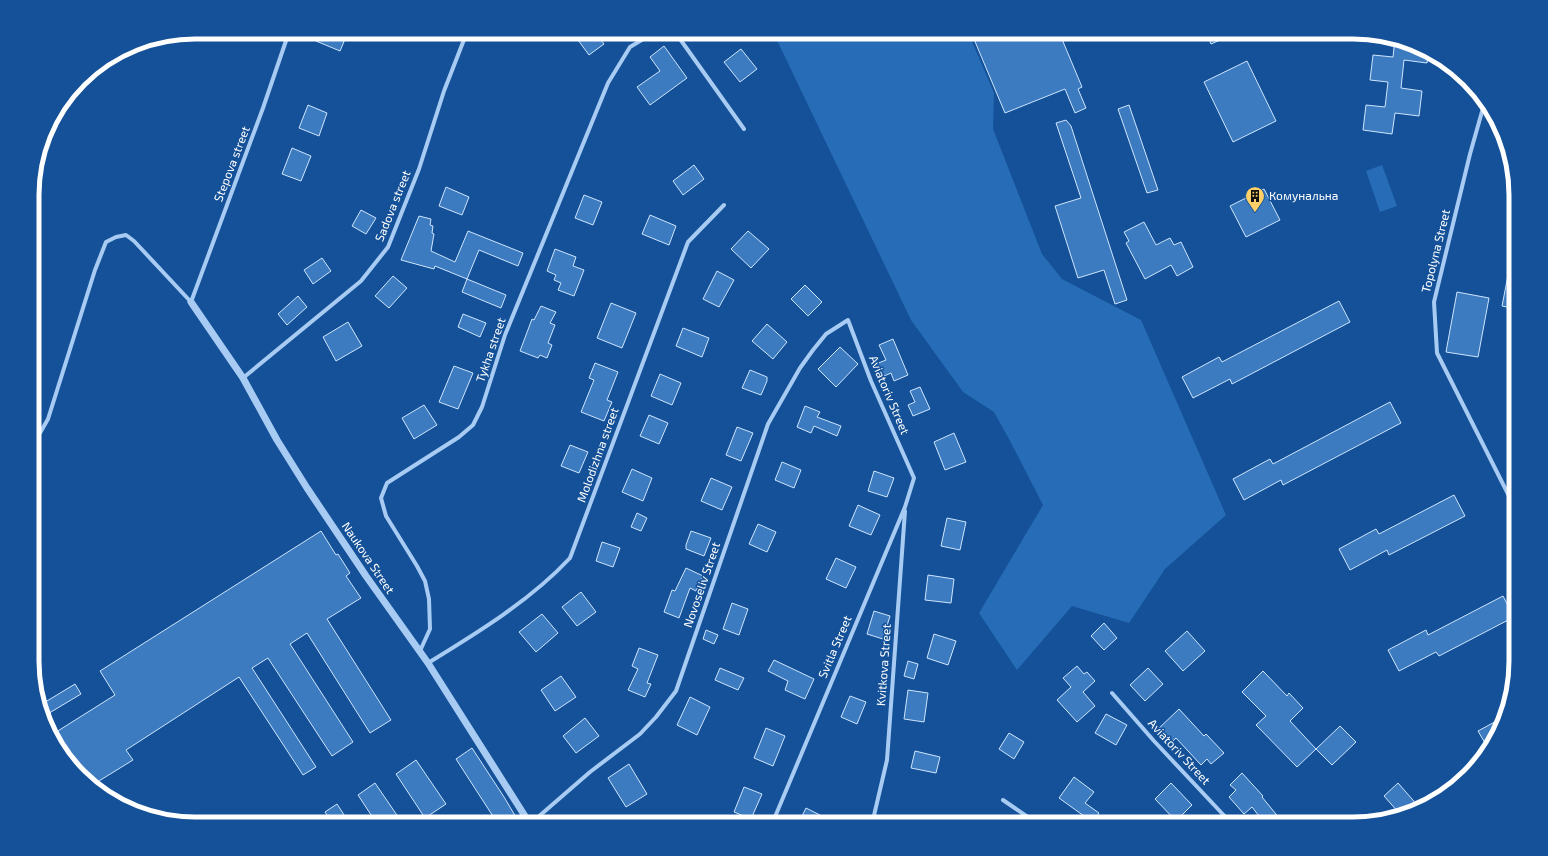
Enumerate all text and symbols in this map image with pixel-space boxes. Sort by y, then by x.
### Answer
street label: Stepova street [210,124,252,203]
street label: Sadova street [371,168,413,243]
building icon: Комунальна [1244,185,1266,213]
place label: Комунальна [1269,188,1338,203]
street label: Topolyna Street [1418,207,1452,294]
street label: Tykha street [472,315,508,384]
street label: Aviatoriv Street [867,353,913,437]
street label: Molodizhna street [573,405,621,504]
street label: Naukova Street [340,519,398,596]
street label: Novoseliv Street [680,540,722,629]
street label: Svitla Street [815,613,854,680]
street label: Kvitkova Street [873,623,893,706]
street label: Aviatoriv Street [1146,716,1214,787]

